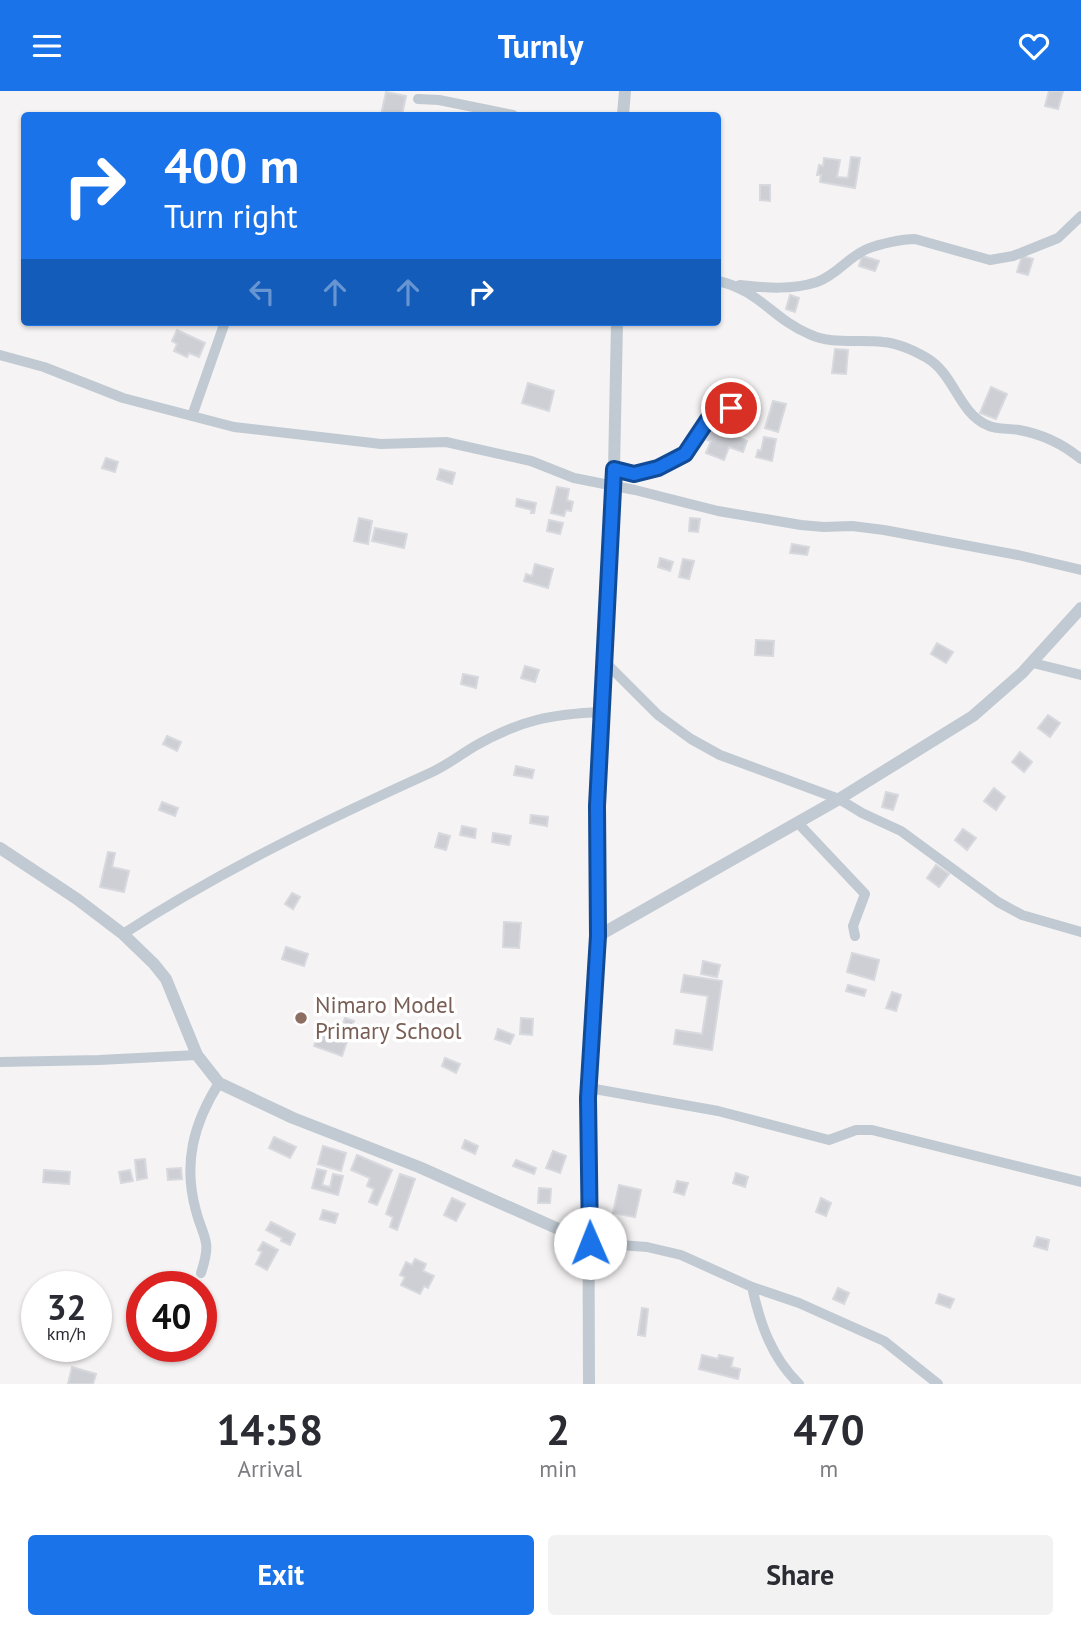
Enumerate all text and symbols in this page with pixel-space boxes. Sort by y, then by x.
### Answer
text: Turnly [498,25,583,67]
icon: menu [28,27,66,65]
icon: heart [1015,27,1053,65]
text: 400 m [164,133,299,197]
icon: right [49,140,140,231]
text: Turn right [164,195,298,237]
icon: left [243,273,281,311]
icon: ahead [316,273,354,311]
icon: ahead [389,273,427,311]
icon: right [462,273,500,311]
pin [701,378,761,438]
icon: arrive [712,389,750,427]
place label: Nimaro Model Primary School [315,990,462,1045]
marker: Nimaro Model Primary School [293,1010,309,1026]
position arrow [553,1206,627,1280]
speed limit sign: 40 [126,1271,217,1362]
text: 32 [47,1284,86,1330]
text: km/h [47,1322,86,1345]
text: 14:58 [216,1402,323,1457]
text: 2 [546,1402,570,1457]
text: 470 [793,1402,865,1457]
text: Arrival [237,1454,302,1483]
text: min [539,1454,577,1483]
text: m [820,1454,838,1483]
button: Exit [28,1535,534,1615]
button: Share [548,1535,1053,1615]

